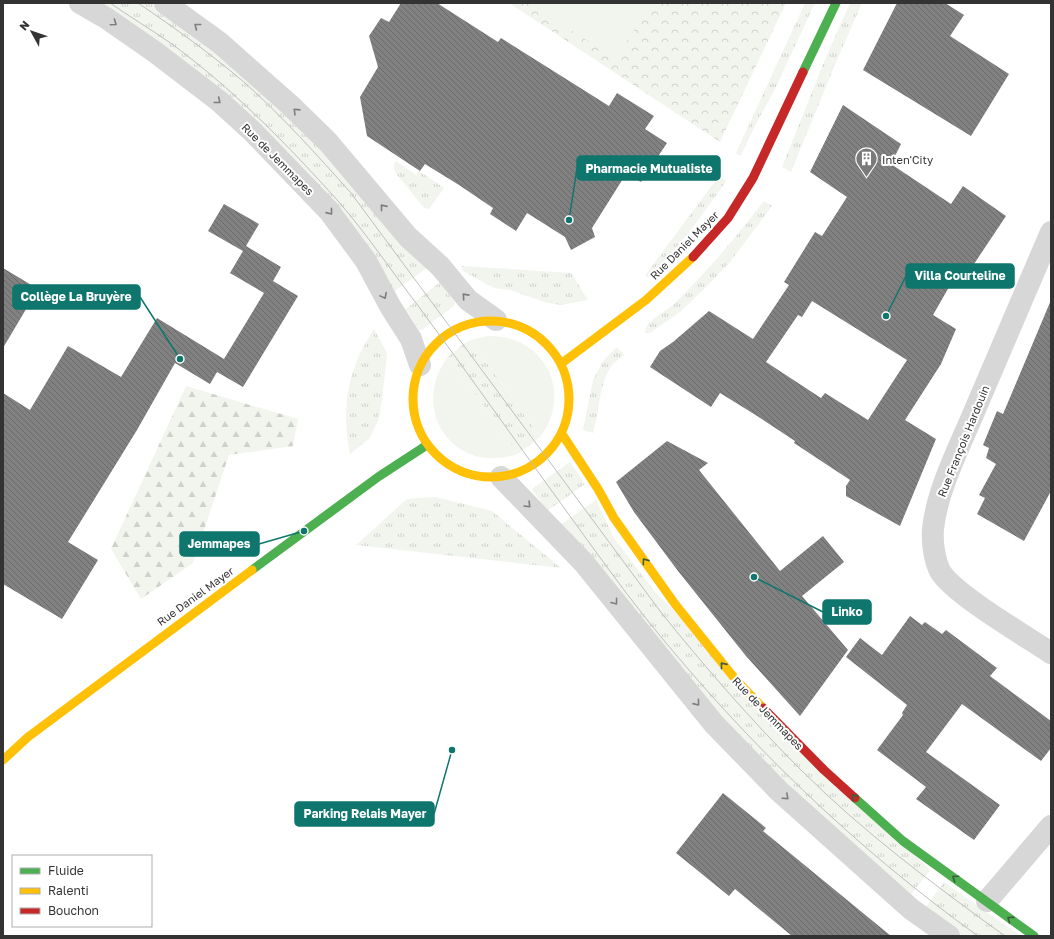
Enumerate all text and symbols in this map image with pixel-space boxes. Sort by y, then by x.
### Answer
north arrow [12,12,52,52]
text: N [16,18,32,33]
one-way arrow [109,18,116,25]
one-way arrow [195,24,202,31]
one-way arrow [213,96,220,103]
one-way arrow [293,108,301,116]
street label: Rue de Jemmapes [239,120,317,198]
building icon: Inten'City [854,146,880,179]
place label: Inten'City [882,153,933,166]
callout: Pharmacie Mutualiste [577,156,720,180]
text: Pharmacie Mutualiste [585,161,713,176]
one-way arrow [381,204,388,211]
one-way arrow [325,207,332,215]
street label: Rue Daniel Mayer [647,208,721,282]
callout: Villa Courteline [906,264,1014,288]
text: Villa Courteline [914,268,1006,283]
callout: Collège La Bruyère [13,285,140,309]
text: Collège La Bruyère [20,289,132,304]
one-way arrow [379,291,387,299]
one-way arrow [463,293,470,301]
street label: Rue François Hardouin [935,383,991,499]
one-way arrow [523,500,531,508]
callout: Jemmapes [180,532,259,556]
text: Jemmapes [187,536,251,551]
one-way arrow [643,559,650,566]
street label: Rue Daniel Mayer [154,563,236,628]
one-way arrow [610,597,617,604]
callout: Linko [823,600,871,624]
text: Linko [831,604,863,619]
one-way arrow [721,662,728,669]
street label: Rue de Jemmapes [730,674,806,752]
one-way arrow [692,698,699,706]
one-way arrow [781,793,789,800]
one-way arrow [851,794,859,802]
callout: Parking Relais Mayer [295,802,434,826]
text: Parking Relais Mayer [304,806,427,821]
legend [12,855,152,927]
text: Fluide [48,863,84,878]
one-way arrow [952,875,959,883]
text: Ralenti [48,883,89,898]
text: Bouchon [48,903,99,918]
one-way arrow [1008,916,1015,923]

